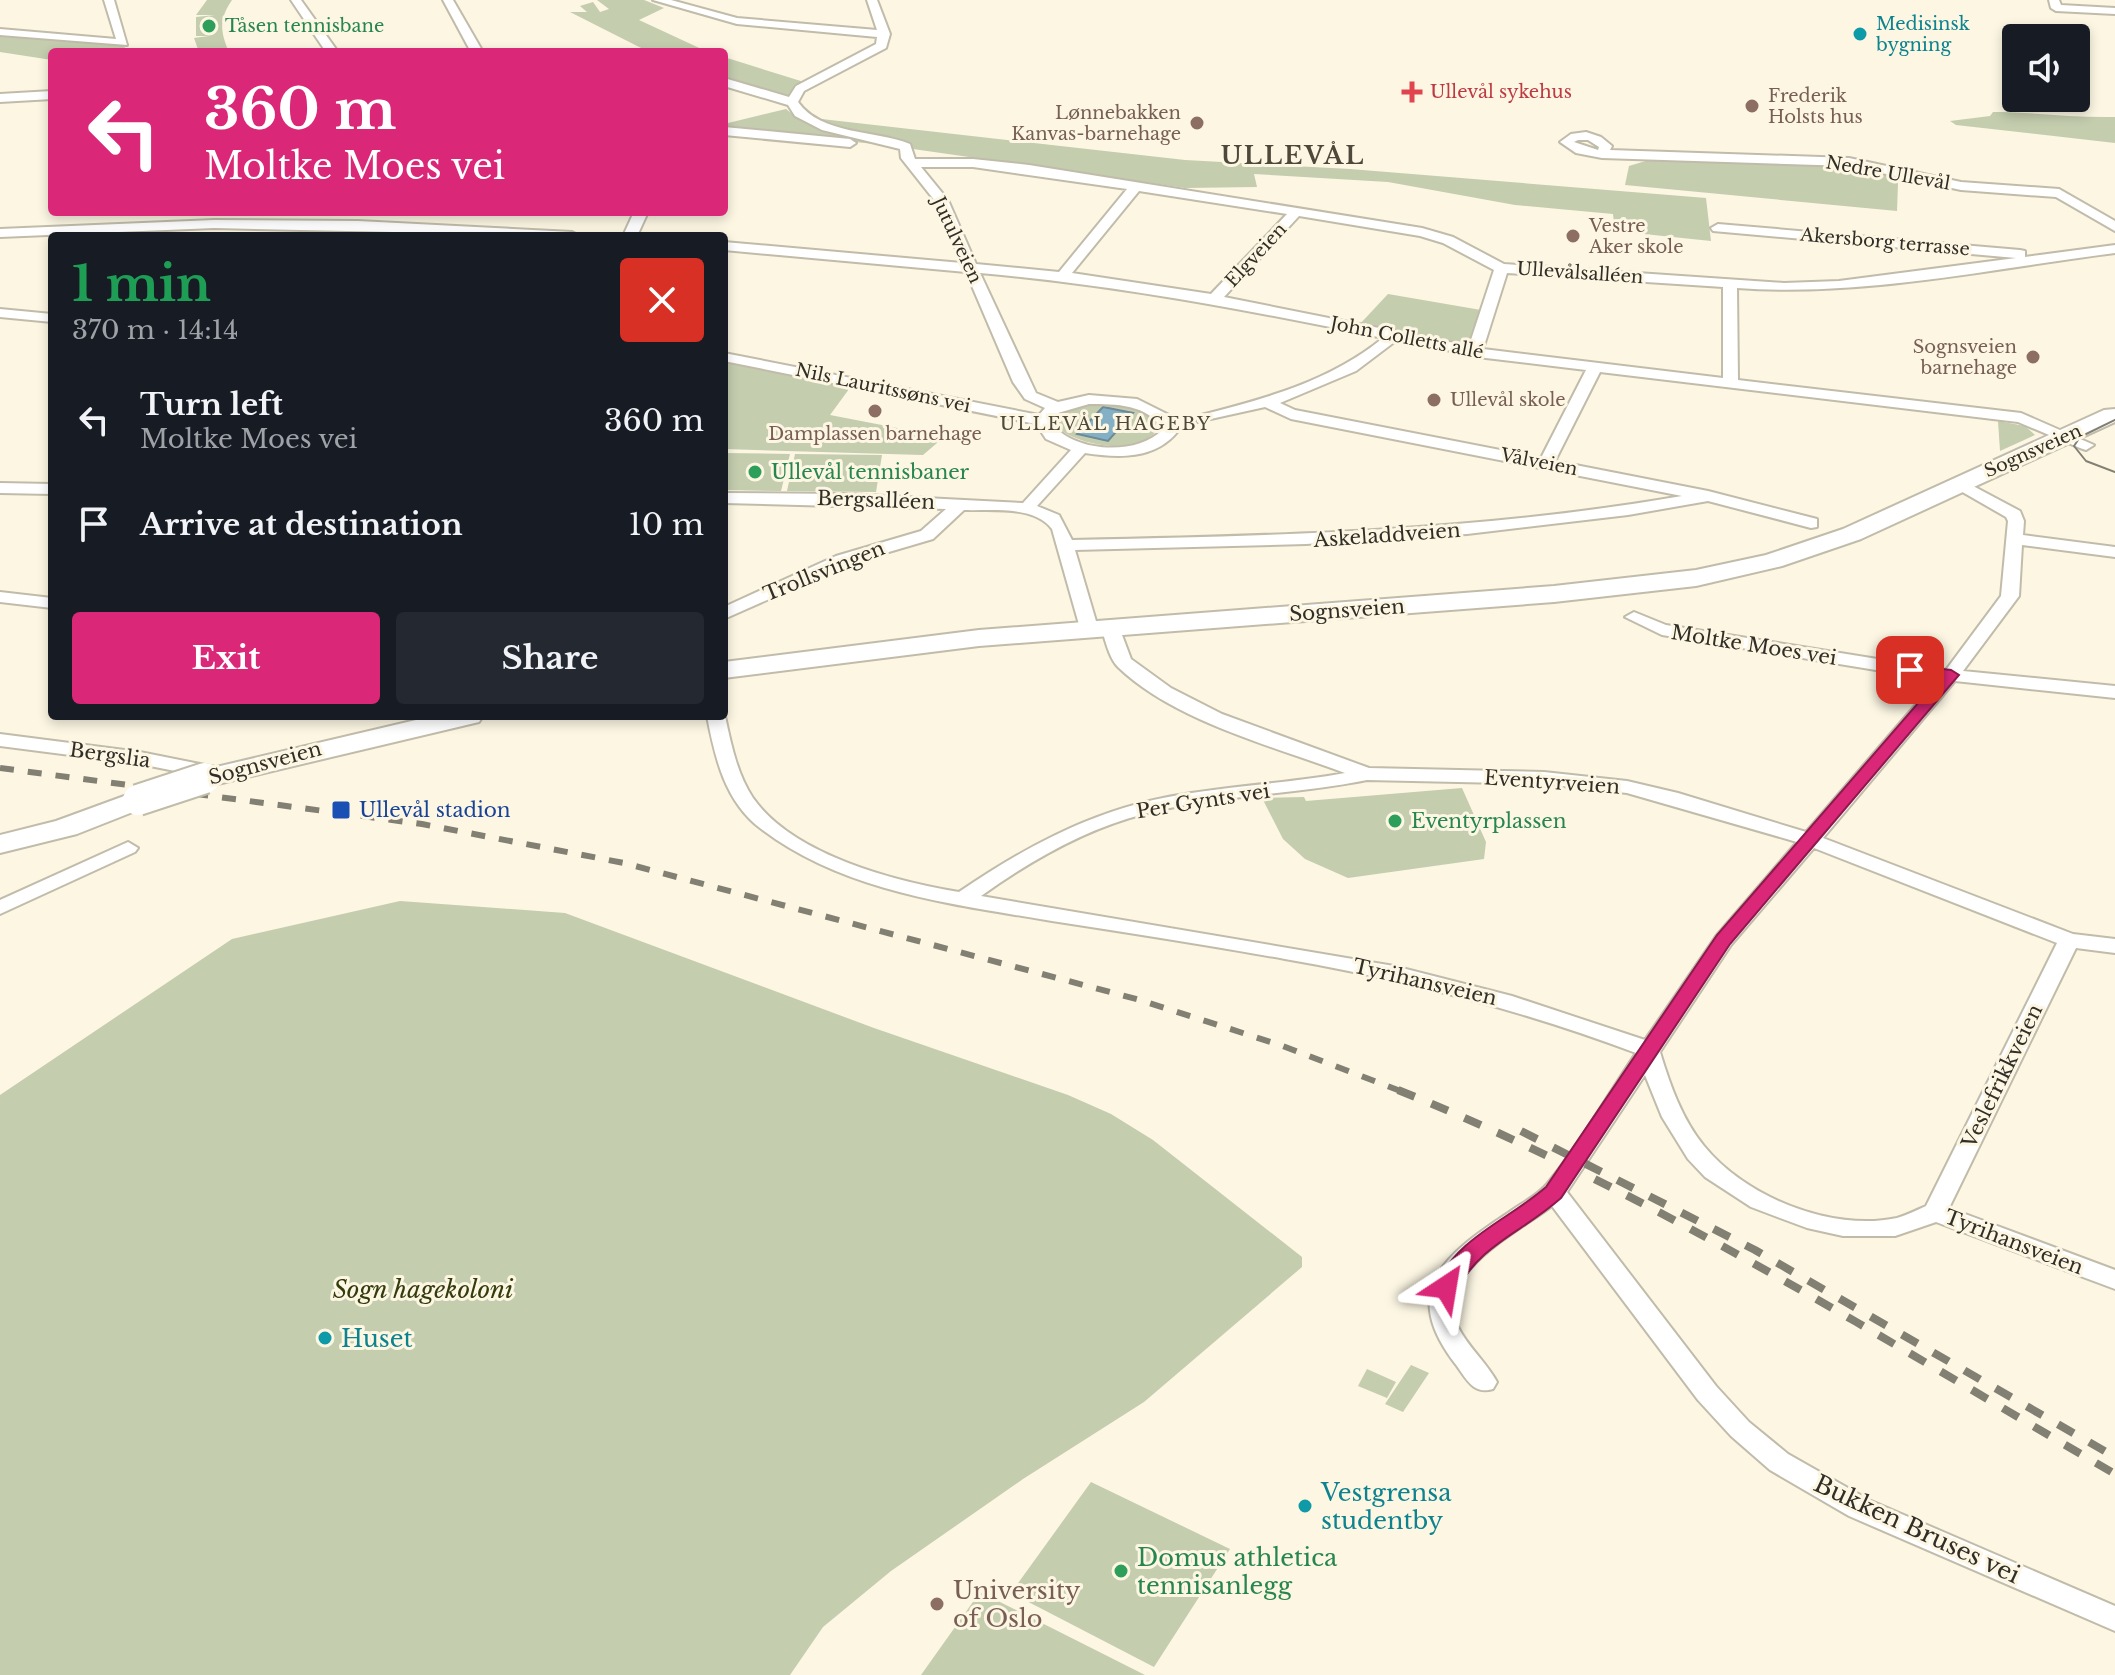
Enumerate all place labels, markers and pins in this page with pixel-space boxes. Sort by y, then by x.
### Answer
place label: Medisinsk bygning [1875,13,1970,56]
place label: Tåsen tennisbane [225,15,384,37]
marker: Tåsen tennisbane [200,17,218,35]
marker: Medisinsk bygning [1851,25,1869,43]
marker: Ullevål sykehus [1401,81,1423,103]
place label: Ullevål sykehus [1430,81,1572,103]
place label: Frederik Holsts hus [1768,85,1863,128]
marker: Frederik Holsts hus [1743,97,1761,115]
place label: Lønnebakken Kanvas-barnehage [1011,102,1181,145]
marker: Lønnebakken Kanvas-barnehage [1188,114,1206,132]
place label: Vestre Aker skole [1588,215,1683,258]
marker: Vestre Aker skole [1564,227,1582,245]
place label: Sognsveien barnehage [1913,336,2017,379]
marker: Sognsveien barnehage [2024,348,2042,366]
place label: Ullevål skole [1450,389,1566,411]
marker: Ullevål skole [1425,391,1443,409]
marker: Damplassen barnehage [866,402,884,420]
place label: Damplassen barnehage [768,423,982,445]
place label: Ullevål tennisbaner [771,460,970,484]
marker: Ullevål tennisbaner [746,463,764,481]
pin [1876,636,1944,704]
place label: Ullevål stadion [359,798,511,822]
marker: Ullevål stadion [330,799,352,821]
place label: Eventyrplassen [1411,809,1567,833]
marker: Eventyrplassen [1386,812,1404,830]
place label: Huset [341,1324,413,1353]
marker: Huset [316,1329,334,1347]
place label: Vestgrensa studentby [1320,1478,1452,1535]
marker: Vestgrensa studentby [1296,1497,1314,1515]
place label: Domus athletica tennisanlegg [1137,1543,1338,1600]
marker: Domus athletica tennisanlegg [1112,1562,1130,1580]
place label: University of Oslo [953,1576,1081,1633]
marker: University of Oslo [928,1595,946,1613]

